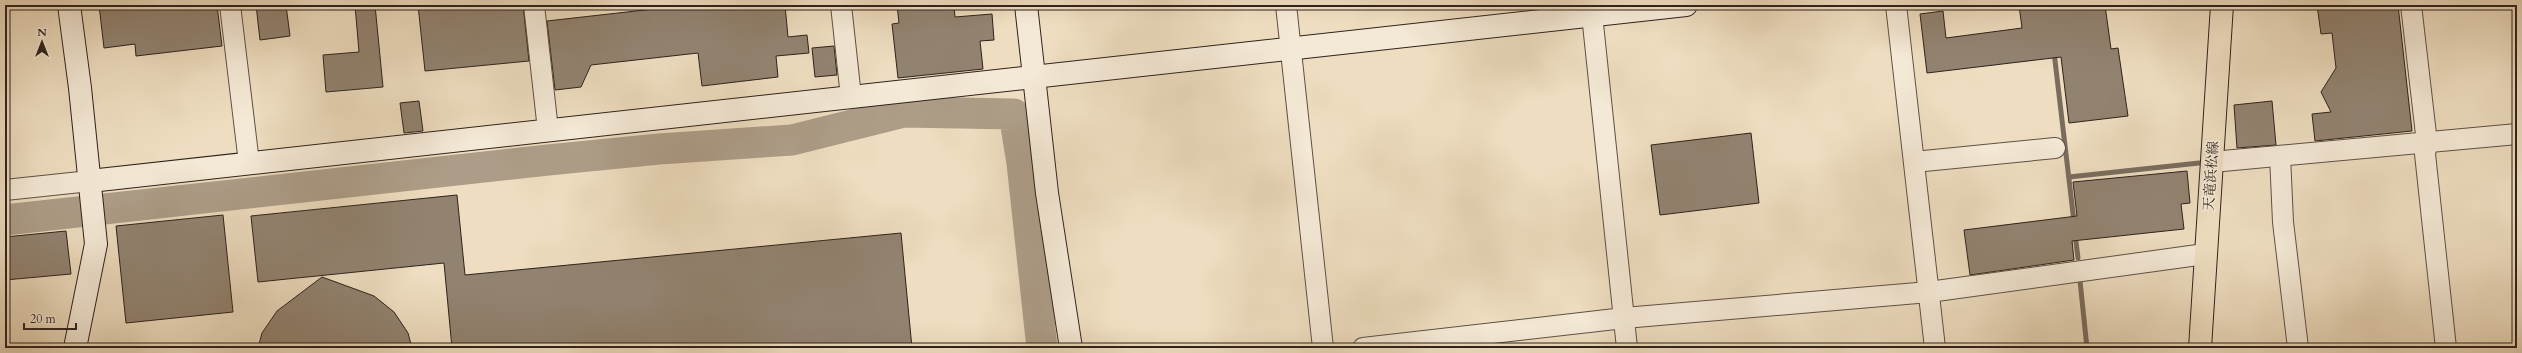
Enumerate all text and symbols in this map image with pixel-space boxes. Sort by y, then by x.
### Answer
north arrow [22,22,62,62]
text: N [37,25,47,40]
street label: 天竜浜松線 [2199,140,2223,212]
scale bar [24,305,76,331]
text: 20 m [30,311,57,327]

